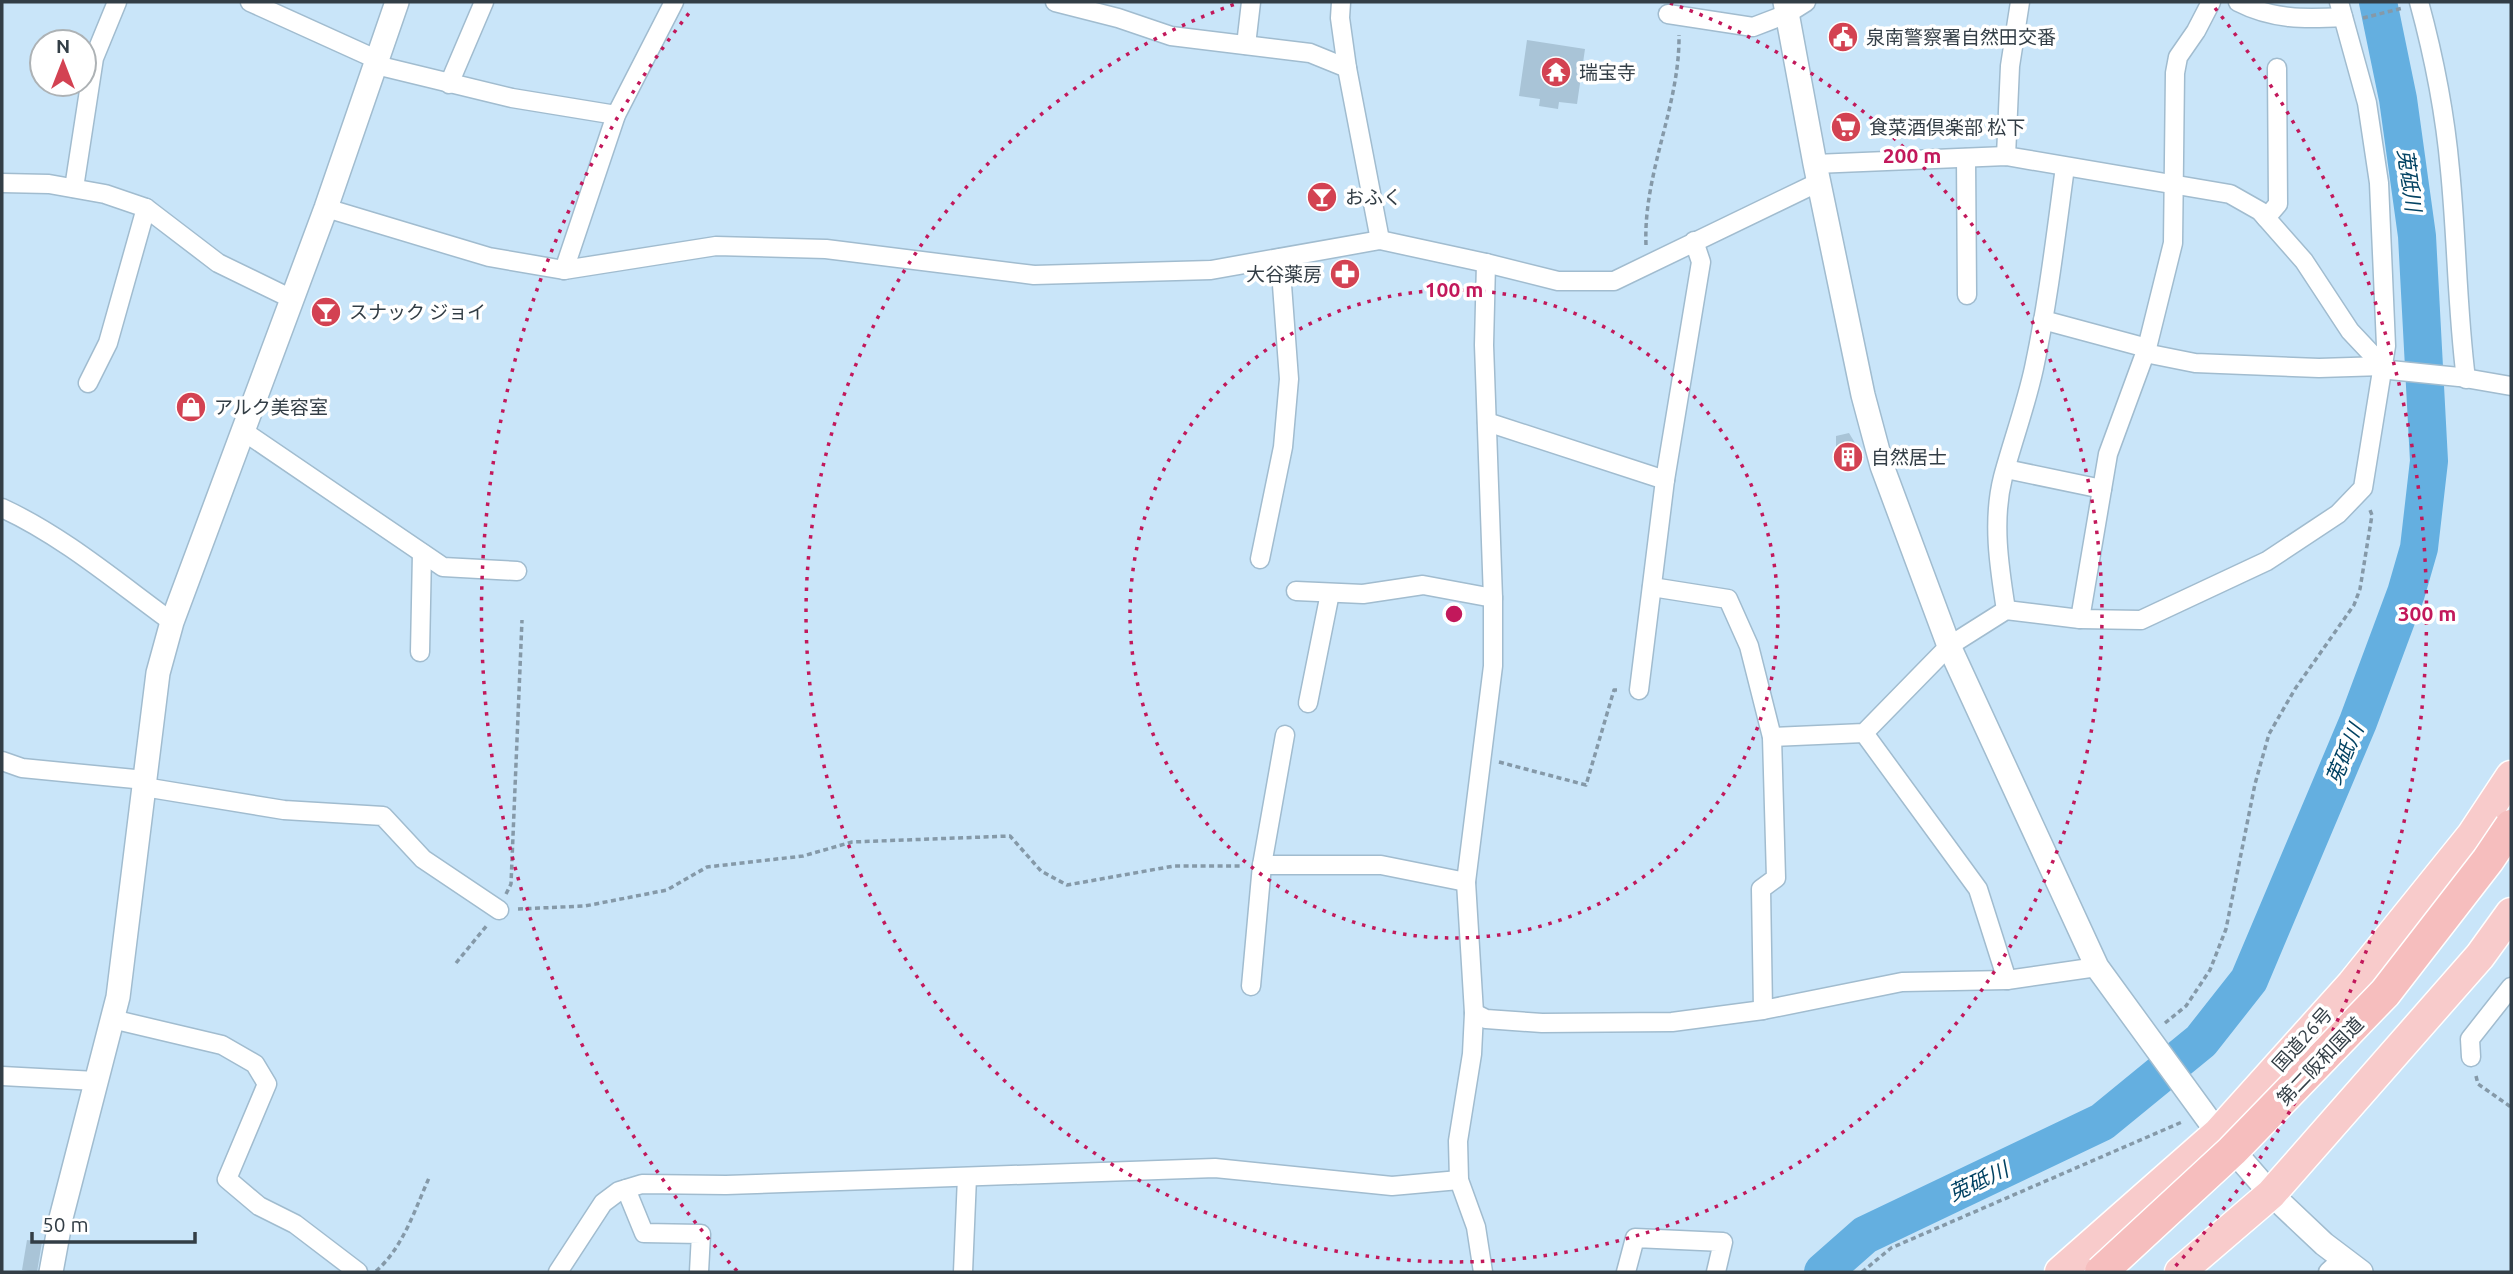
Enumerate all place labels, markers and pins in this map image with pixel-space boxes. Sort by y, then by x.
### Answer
public building icon: 泉南警察署自然田交番 [1826,20,1860,54]
place label: 泉南警察署自然田交番 [1866,26,2056,48]
temple icon: 瑞宝寺 [1539,55,1573,89]
place label: 瑞宝寺 [1579,61,1636,83]
supermarket icon: 食菜酒倶楽部 松下 [1829,110,1863,144]
place label: 食菜酒倶楽部 松下 [1869,116,2025,138]
bar icon: おふく [1305,180,1339,214]
place label: おふく [1345,186,1402,208]
pharmacy icon: 大谷薬房 [1328,257,1362,291]
place label: 大谷薬房 [1246,263,1322,285]
bar icon: スナック ジョイ [309,295,343,329]
place label: スナック ジョイ [349,301,486,323]
shop icon: アルク美容室 [174,390,208,424]
place label: アルク美容室 [214,396,328,418]
building icon: 自然居士 [1831,440,1865,474]
place label: 自然居士 [1871,446,1947,468]
centre of rings [1442,602,1466,626]

